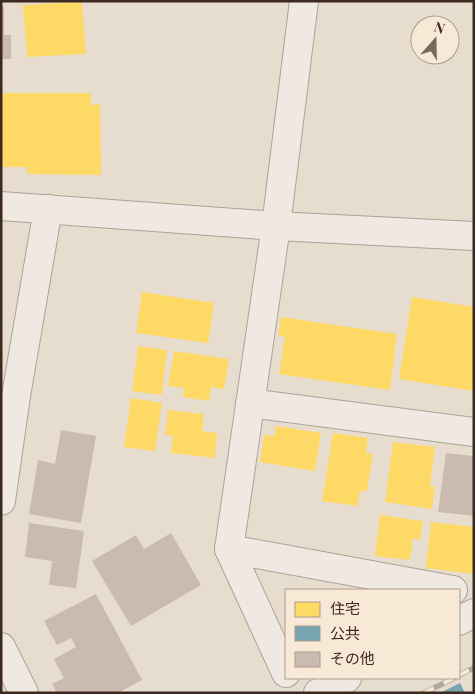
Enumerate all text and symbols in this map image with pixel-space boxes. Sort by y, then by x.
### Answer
north arrow [410,15,460,65]
text: N [432,17,448,38]
legend [285,589,460,679]
text: 住宅 [330,598,360,618]
text: 公共 [330,623,360,643]
text: その他 [330,648,375,668]

